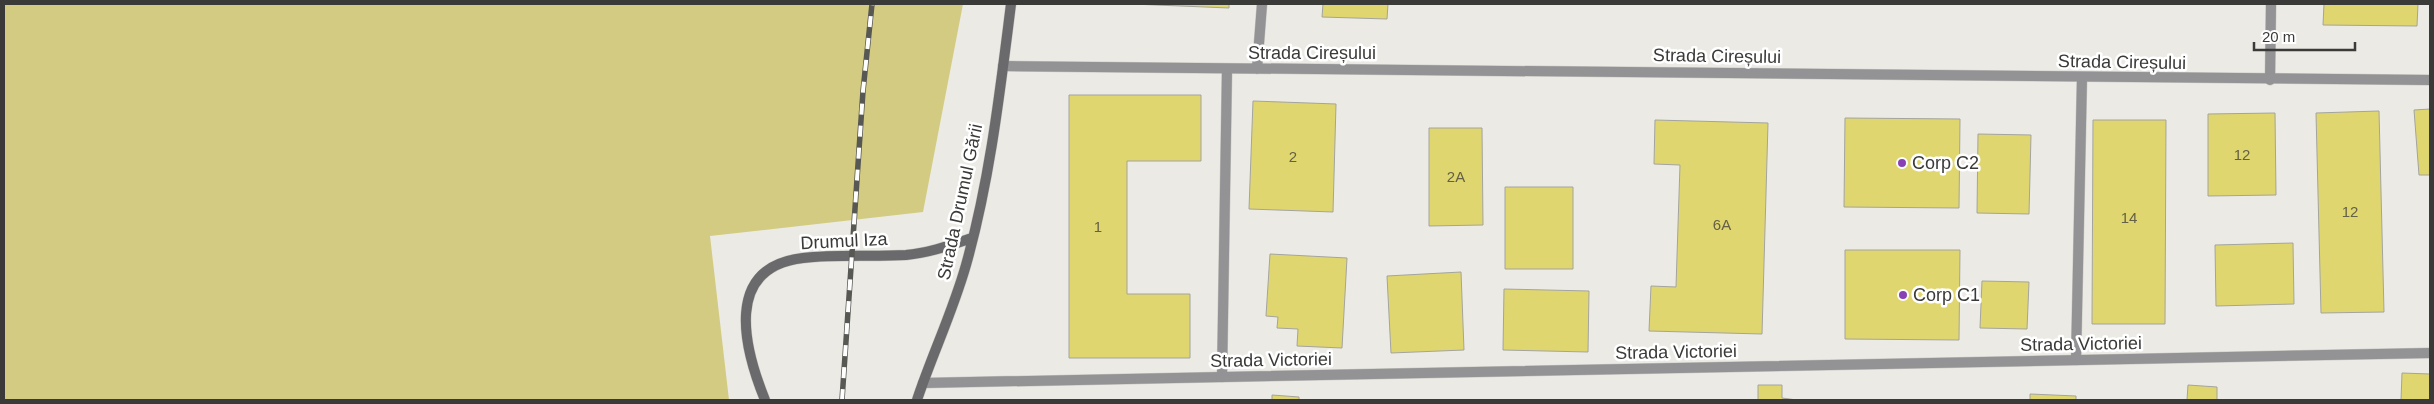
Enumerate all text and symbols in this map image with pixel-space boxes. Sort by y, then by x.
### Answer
scale bar [2254,20,2355,52]
text: 20 m [2262,28,2295,45]
street label: Strada Cireșului [1248,43,1376,63]
street label: Strada Cireșului [1653,45,1781,67]
street label: Strada Cireșului [2058,51,2186,73]
street label: Strada Drumul Gării [934,122,986,282]
house number: 12 [2234,146,2250,163]
house number: 2 [1289,148,1297,165]
place label: Corp C2 [1912,153,1979,173]
marker: Corp C2 [1896,157,1908,169]
house number: 2A [1447,168,1465,185]
house number: 12 [2342,203,2358,220]
house number: 14 [2121,209,2137,226]
house number: 6A [1713,216,1731,233]
house number: 1 [1094,218,1102,235]
street label: Drumul Iza [800,229,889,253]
place label: Corp C1 [1913,285,1980,305]
marker: Corp C1 [1897,289,1909,301]
street label: Strada Victoriei [2020,333,2142,355]
street label: Strada Victoriei [1615,341,1737,363]
street label: Strada Victoriei [1210,349,1332,371]

